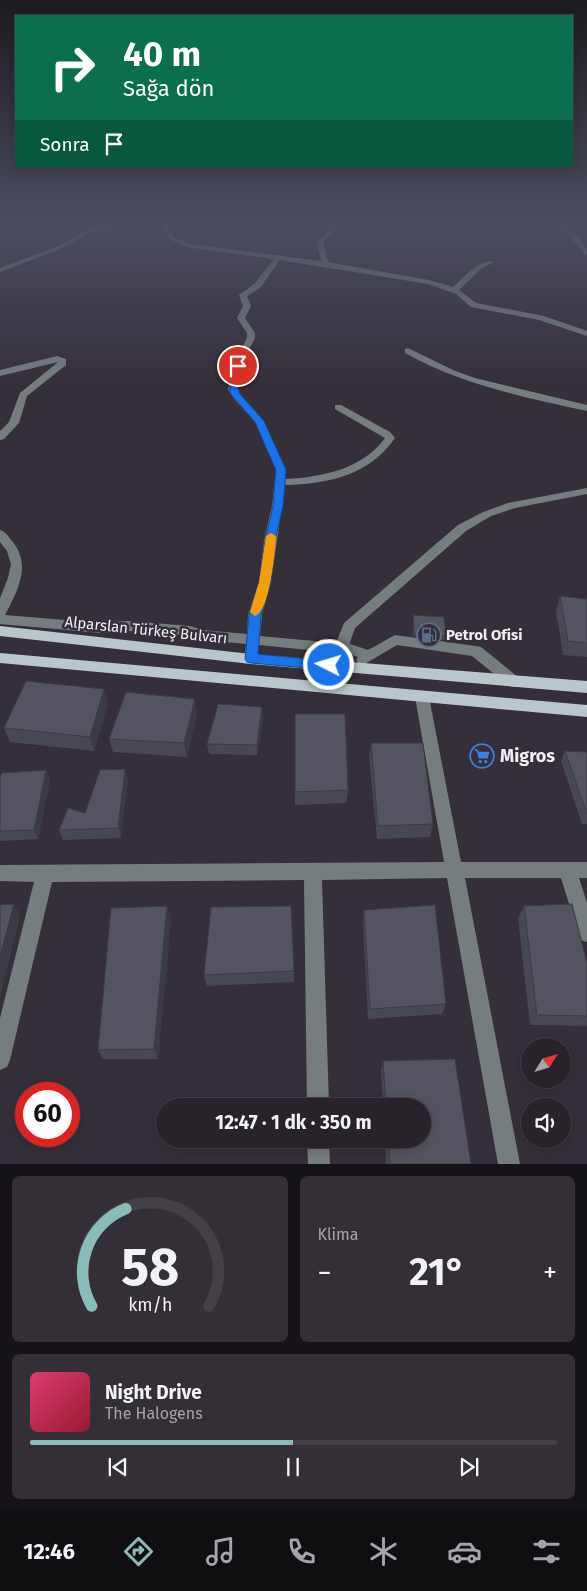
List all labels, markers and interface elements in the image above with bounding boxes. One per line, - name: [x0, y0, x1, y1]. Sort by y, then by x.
- text: 40 m: [123, 33, 201, 75]
- icon: right: [40, 35, 105, 100]
- text: Sağa dön: [123, 75, 214, 102]
- icon: arrive: [100, 130, 128, 158]
- text: Sonra: [40, 133, 90, 156]
- pin: [217, 345, 259, 387]
- icon: arrive: [224, 352, 252, 380]
- street label: Alparslan Türkeş Bulvarı: [64, 613, 228, 647]
- fuel station icon: Petrol Ofisi: [416, 622, 442, 648]
- place label: Petrol Ofisi: [446, 626, 522, 644]
- position arrow: [302, 638, 354, 690]
- supermarket icon: Migros: [469, 743, 495, 769]
- place label: Migros: [500, 745, 555, 767]
- north arrow: [521, 1038, 571, 1088]
- map controls: [521, 1038, 571, 1148]
- speed limit sign: 60: [15, 1082, 80, 1147]
- button: sound: [521, 1098, 571, 1148]
- text: 12:47 · 1 dk · 350 m: [215, 1111, 372, 1134]
- text: Klima: [318, 1225, 359, 1244]
- text: 58: [121, 1236, 179, 1299]
- text: 21°: [409, 1249, 465, 1295]
- text: −: [318, 1256, 332, 1289]
- text: +: [543, 1256, 557, 1289]
- text: km/h: [128, 1294, 172, 1316]
- text: Night Drive: [105, 1381, 202, 1404]
- text: The Halogens: [105, 1404, 203, 1423]
- icon: previous: [104, 1453, 132, 1481]
- icon: pause: [279, 1453, 307, 1481]
- icon: next: [455, 1453, 483, 1481]
- icon: directions: [121, 1534, 156, 1569]
- icon: music: [203, 1534, 238, 1569]
- icon: phone: [284, 1534, 319, 1569]
- icon: climate: [366, 1534, 401, 1569]
- icon: car: [447, 1534, 482, 1569]
- icon: filters: [529, 1534, 564, 1569]
- text: 12:46: [23, 1538, 75, 1565]

